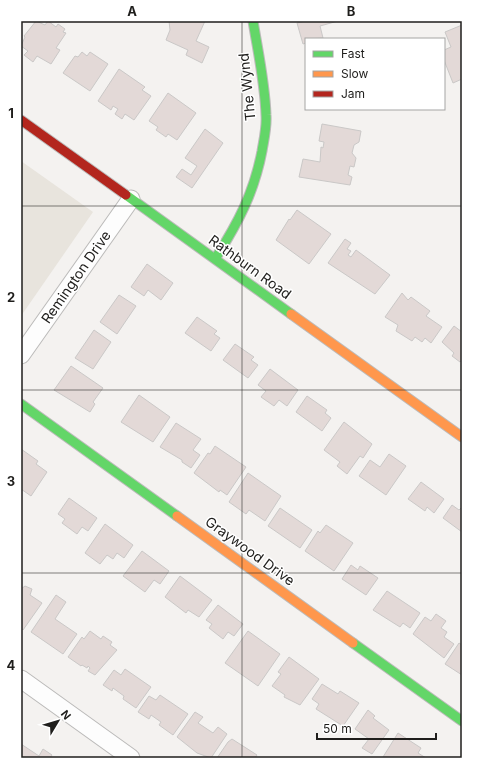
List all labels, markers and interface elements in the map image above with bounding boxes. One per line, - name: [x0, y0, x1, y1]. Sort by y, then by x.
- text: A: [127, 3, 137, 19]
- text: B: [347, 3, 356, 19]
- legend: [305, 38, 445, 110]
- text: Fast: [341, 46, 365, 61]
- street label: The Wynd: [234, 52, 259, 122]
- text: Slow: [341, 66, 369, 81]
- text: Jam: [341, 86, 365, 101]
- text: 1: [8, 105, 14, 121]
- street label: Remington Drive: [37, 227, 114, 326]
- street label: Rathburn Road: [206, 231, 295, 302]
- text: 2: [7, 289, 15, 305]
- text: 3: [7, 473, 15, 489]
- street label: Graywood Drive: [202, 512, 298, 589]
- text: 4: [7, 657, 16, 673]
- north arrow: [38, 701, 78, 741]
- text: N: [58, 707, 74, 722]
- scale bar: [317, 715, 436, 741]
- text: 50 m: [323, 721, 352, 736]

